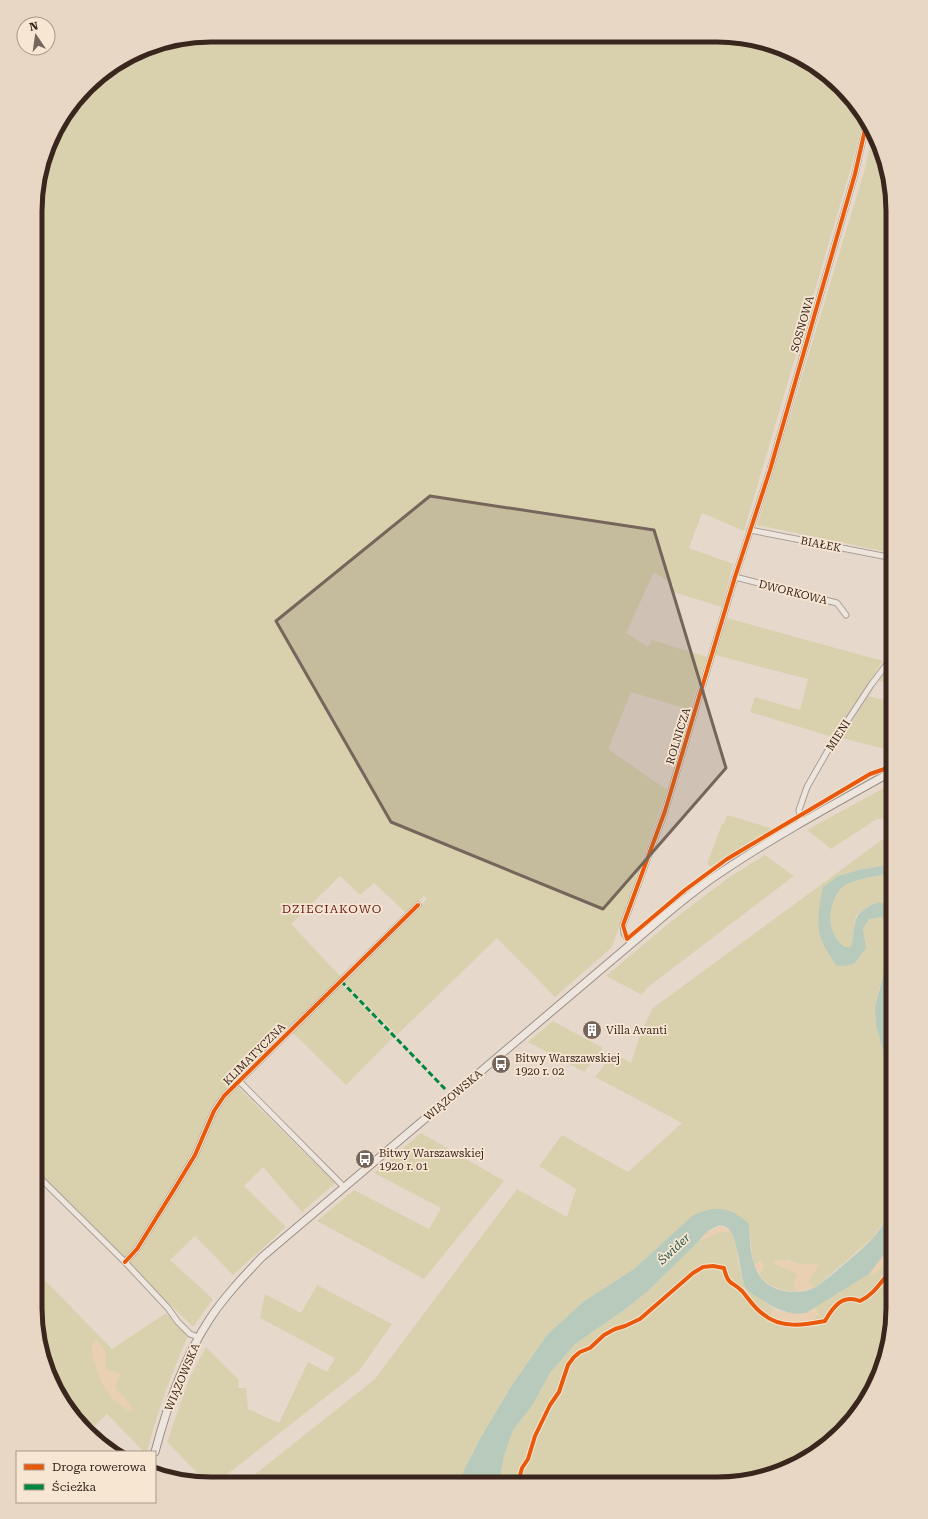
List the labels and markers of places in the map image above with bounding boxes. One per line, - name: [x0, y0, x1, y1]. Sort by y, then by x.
- building icon: Villa Avanti: [581, 1019, 603, 1041]
- place label: Villa Avanti: [606, 1024, 667, 1037]
- place label: Bitwy Warszawskiej 1920 r. 02: [515, 1052, 620, 1078]
- bus stop icon: Bitwy Warszawskiej 1920 r. 02: [490, 1053, 512, 1075]
- place label: Bitwy Warszawskiej 1920 r. 01: [379, 1147, 484, 1173]
- bus stop icon: Bitwy Warszawskiej 1920 r. 01: [354, 1148, 376, 1170]

